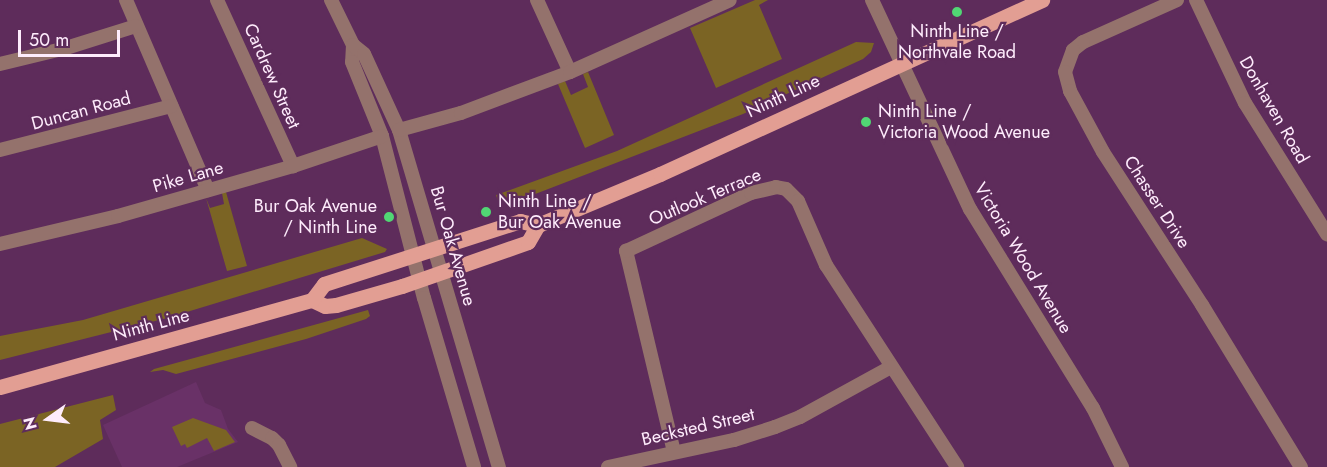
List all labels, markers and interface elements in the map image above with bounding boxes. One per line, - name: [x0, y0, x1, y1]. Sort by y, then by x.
- marker: Ninth Line / Northvale Road: [950, 5, 964, 19]
- scale bar: [21, 18, 123, 56]
- street label: Cardrew Street: [239, 20, 305, 132]
- place label: Ninth Line / Northvale Road: [898, 21, 1016, 63]
- text: 50 m: [29, 27, 69, 53]
- street label: Donhaven Road: [1235, 53, 1313, 167]
- street label: Ninth Line: [743, 70, 823, 122]
- street label: Duncan Road: [29, 87, 133, 135]
- place label: Ninth Line / Victoria Wood Avenue: [878, 101, 1050, 144]
- marker: Ninth Line / Victoria Wood Avenue: [859, 115, 873, 129]
- street label: Chasser Drive: [1119, 152, 1195, 252]
- street label: Pike Lane: [150, 157, 226, 197]
- street label: Outlook Terrace: [646, 164, 764, 230]
- street label: Victoria Wood Avenue: [969, 179, 1077, 337]
- street label: Bur Oak Avenue: [426, 184, 480, 308]
- place label: Ninth Line / Bur Oak Avenue: [498, 191, 621, 234]
- place label: Bur Oak Avenue / Ninth Line: [254, 196, 377, 238]
- marker: Ninth Line / Bur Oak Avenue: [479, 205, 493, 219]
- marker: Bur Oak Avenue / Ninth Line: [382, 210, 396, 224]
- street label: Ninth Line: [110, 304, 192, 346]
- north arrow: [18, 389, 78, 449]
- street label: Becksted Street: [639, 404, 757, 450]
- text: N: [17, 415, 43, 432]

